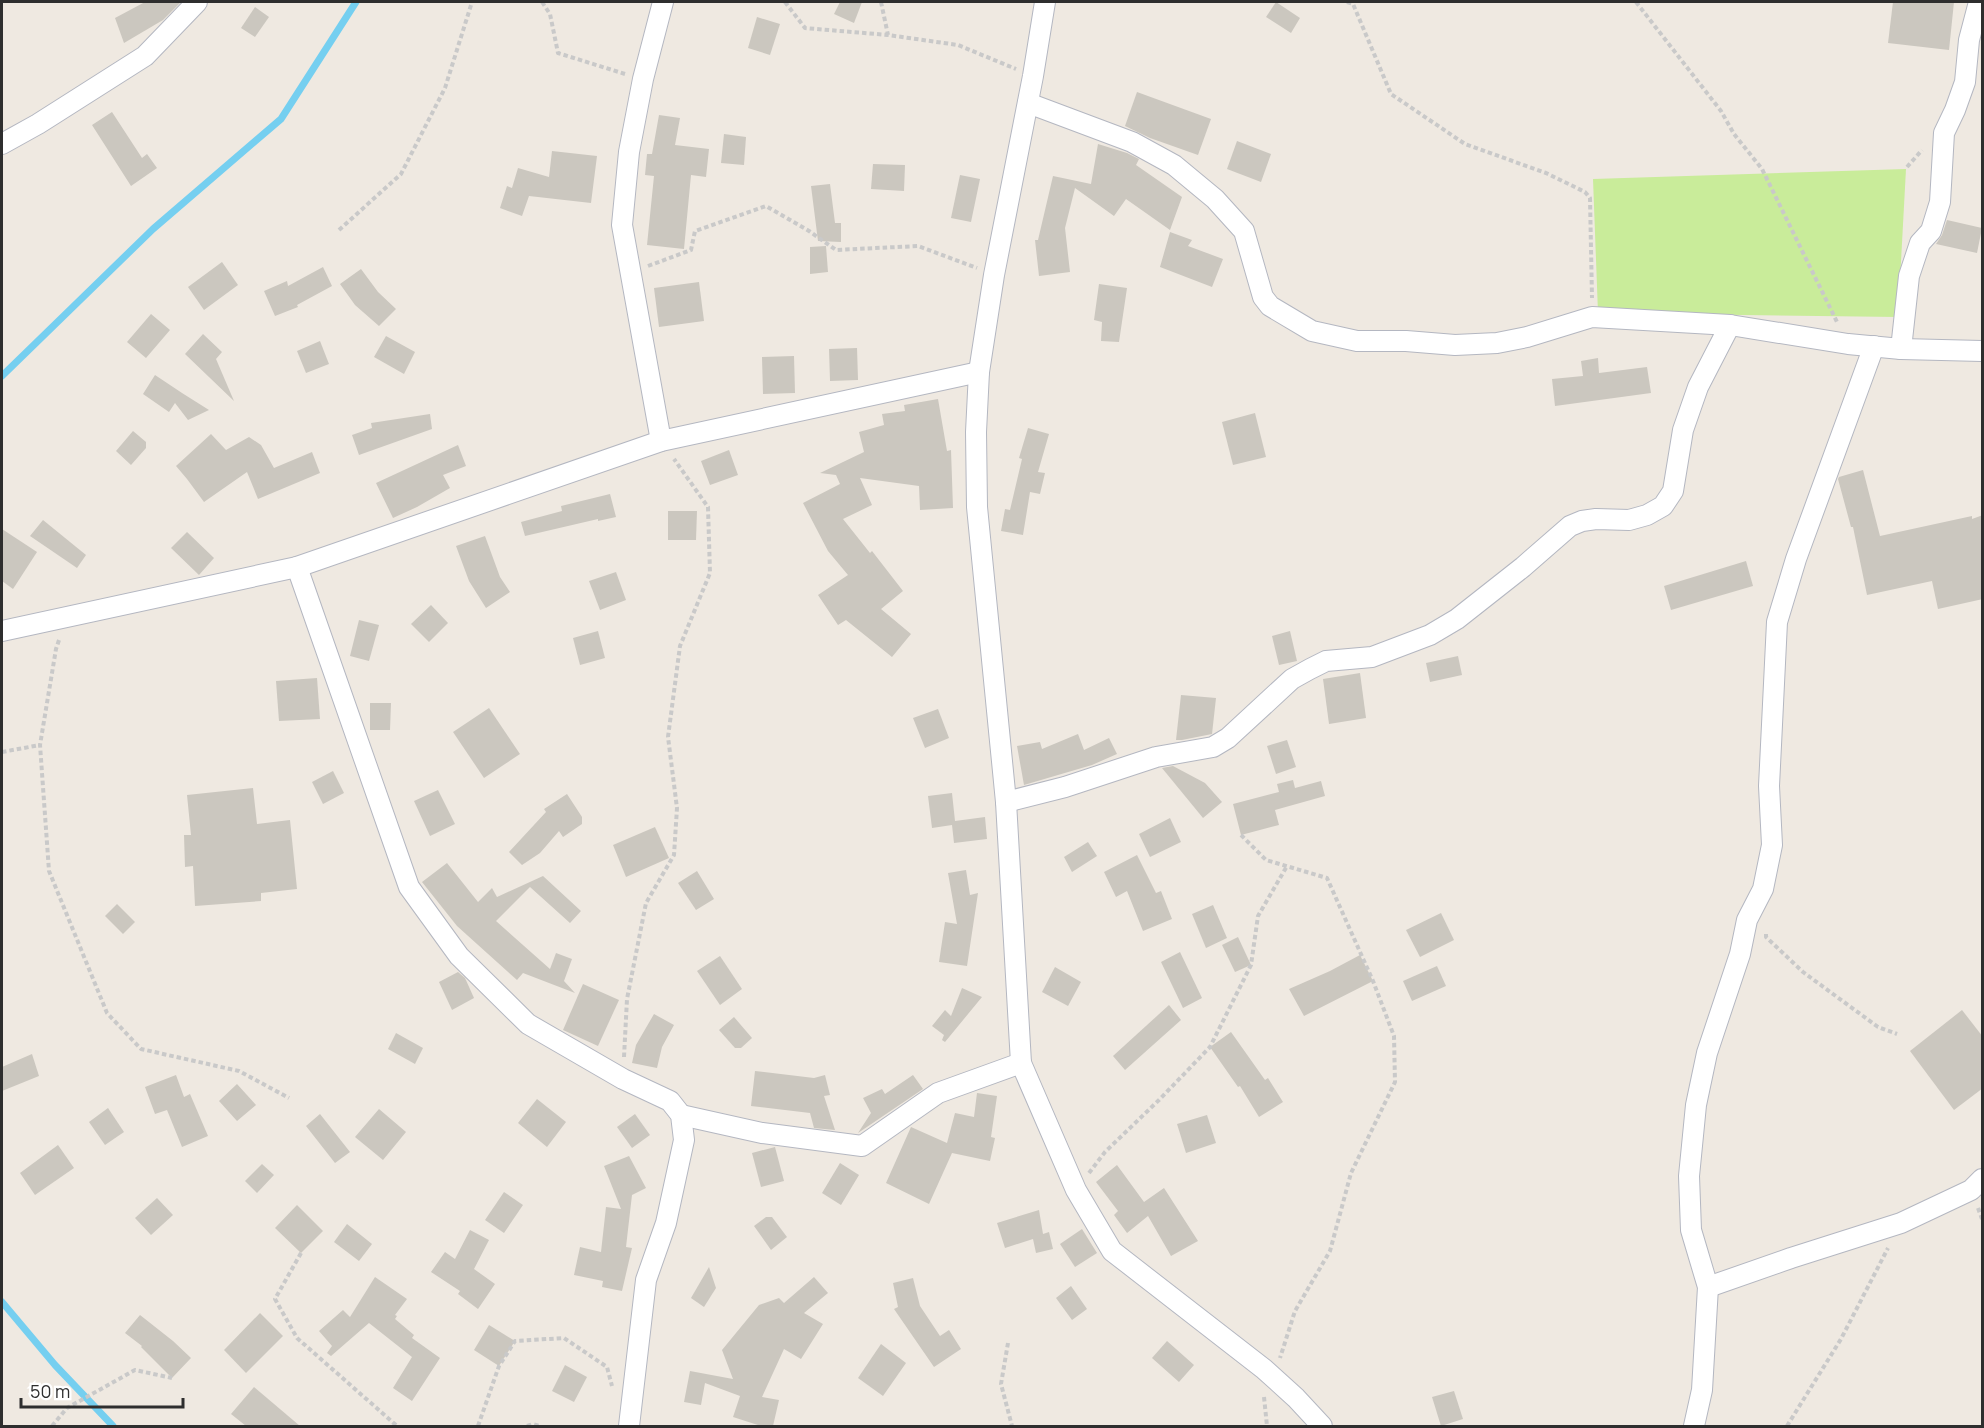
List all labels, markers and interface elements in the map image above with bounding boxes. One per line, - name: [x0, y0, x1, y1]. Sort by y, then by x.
- scale bar: [21, 1371, 183, 1409]
- text: 50 m: [30, 1379, 70, 1403]

